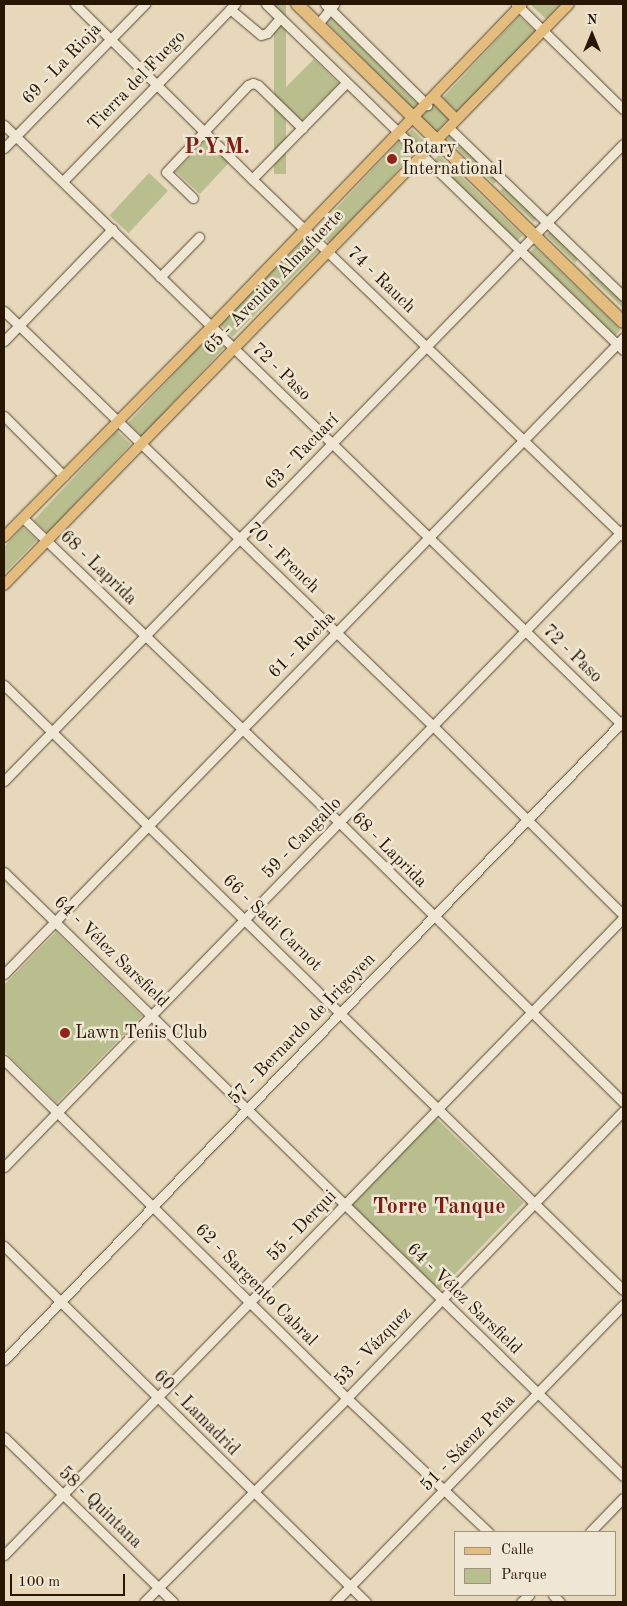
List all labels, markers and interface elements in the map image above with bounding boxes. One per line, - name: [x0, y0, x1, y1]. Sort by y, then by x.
- north arrow: [567, 10, 617, 60]
- text: N: [587, 13, 597, 27]
- street label: 69 - La Rioja: [18, 19, 106, 109]
- street label: Tierra del Fuego: [84, 26, 190, 136]
- district label: P.Y.M.: [184, 135, 250, 161]
- place label: Rotary International: [402, 138, 503, 180]
- marker: Rotary International: [386, 153, 398, 165]
- street label: 65 - Avenida Almafuerte: [199, 205, 349, 359]
- street label: 74 - Rauch: [342, 242, 420, 318]
- street label: 72 - Paso: [247, 338, 315, 406]
- street label: 63 - Tacuarí: [261, 410, 343, 494]
- street label: 70 - French: [242, 518, 324, 598]
- street label: 68 - Laprida: [55, 526, 141, 610]
- street label: 61 - Rocha: [264, 607, 340, 683]
- street label: 72 - Paso: [538, 620, 606, 688]
- street label: 59 - Cangallo: [258, 793, 346, 883]
- street label: 68 - Laprida: [347, 808, 431, 892]
- street label: 66 - Sadi Carnot: [218, 870, 326, 976]
- street label: 64 - Vélez Sarsfield: [49, 892, 173, 1012]
- street label: 57 - Bernardo de Irigoyen: [224, 949, 380, 1109]
- place label: Lawn Tenis Club: [75, 1022, 207, 1044]
- marker: Lawn Tenis Club: [59, 1027, 71, 1039]
- street label: 55 - Derqui: [263, 1186, 341, 1266]
- district label: Torre Tanque: [372, 1195, 506, 1221]
- street label: 62 - Sargento Cabral: [190, 1219, 322, 1351]
- street label: 64 - Vélez Sarsfield: [402, 1239, 526, 1359]
- street label: 53 - Vázquez: [330, 1303, 416, 1391]
- street label: 60 - Lamadrid: [148, 1365, 244, 1461]
- street label: 51 - Sáenz Peña: [416, 1390, 520, 1496]
- street label: 58 - Quintana: [54, 1463, 146, 1553]
- legend: [454, 1531, 617, 1596]
- text: Calle: [501, 1543, 533, 1558]
- scale bar: [12, 1564, 128, 1596]
- text: Parque: [501, 1568, 547, 1583]
- text: 100 m: [18, 1575, 60, 1590]

